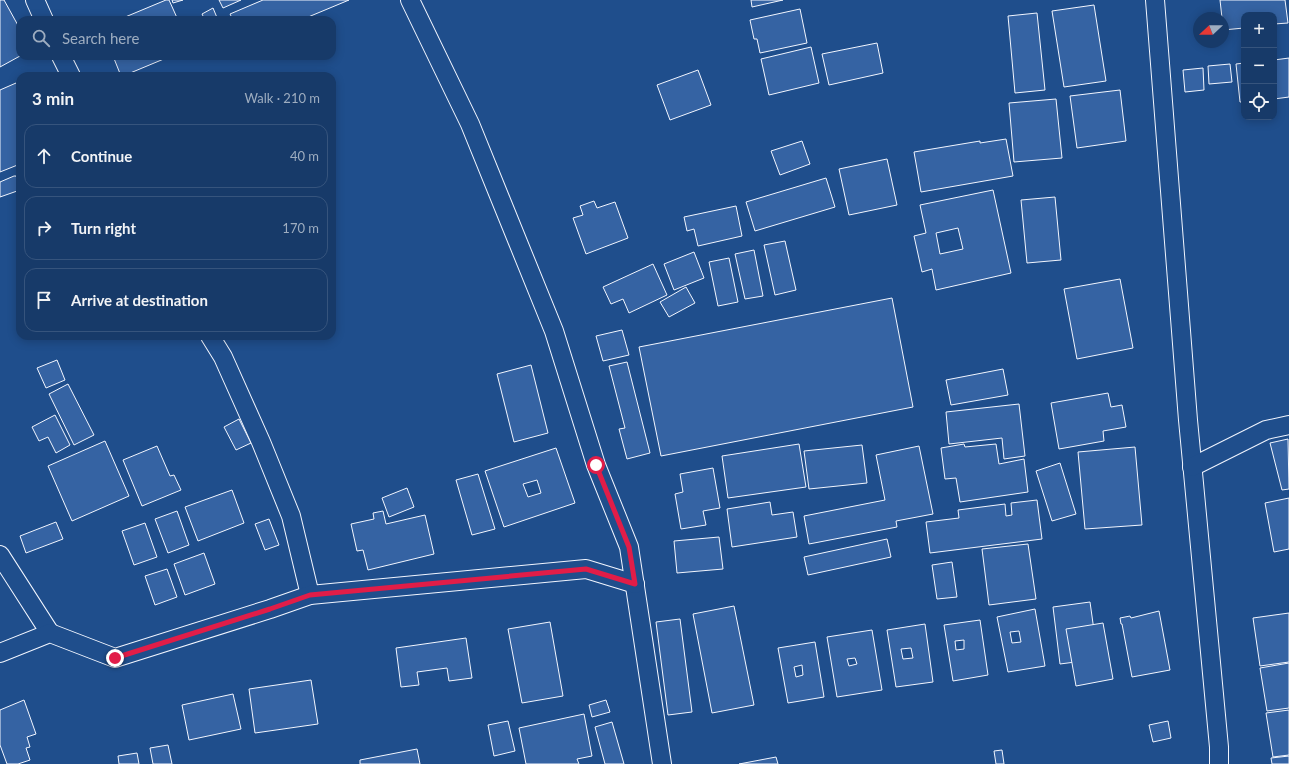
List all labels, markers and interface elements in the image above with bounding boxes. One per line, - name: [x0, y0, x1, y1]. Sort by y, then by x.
- north arrow: [1193, 12, 1229, 48]
- map controls: [1241, 12, 1277, 120]
- button: +: [1241, 12, 1277, 48]
- search box: [16, 16, 336, 60]
- icon: search: [30, 27, 52, 49]
- text: Search here: [62, 29, 139, 47]
- button: −: [1241, 48, 1277, 84]
- button: locate: [1241, 84, 1277, 120]
- text: 3 min: [32, 88, 74, 109]
- text: Walk · 210 m: [244, 90, 320, 106]
- icon: ahead: [33, 145, 55, 167]
- text: Continue: [71, 147, 132, 165]
- text: 40 m: [290, 148, 319, 164]
- icon: right: [33, 217, 55, 239]
- text: Turn right: [71, 219, 136, 237]
- text: 170 m: [282, 220, 319, 236]
- icon: arrive: [33, 289, 55, 311]
- text: Arrive at destination: [71, 291, 208, 309]
- route start: [587, 456, 605, 474]
- route end: [106, 649, 124, 667]

